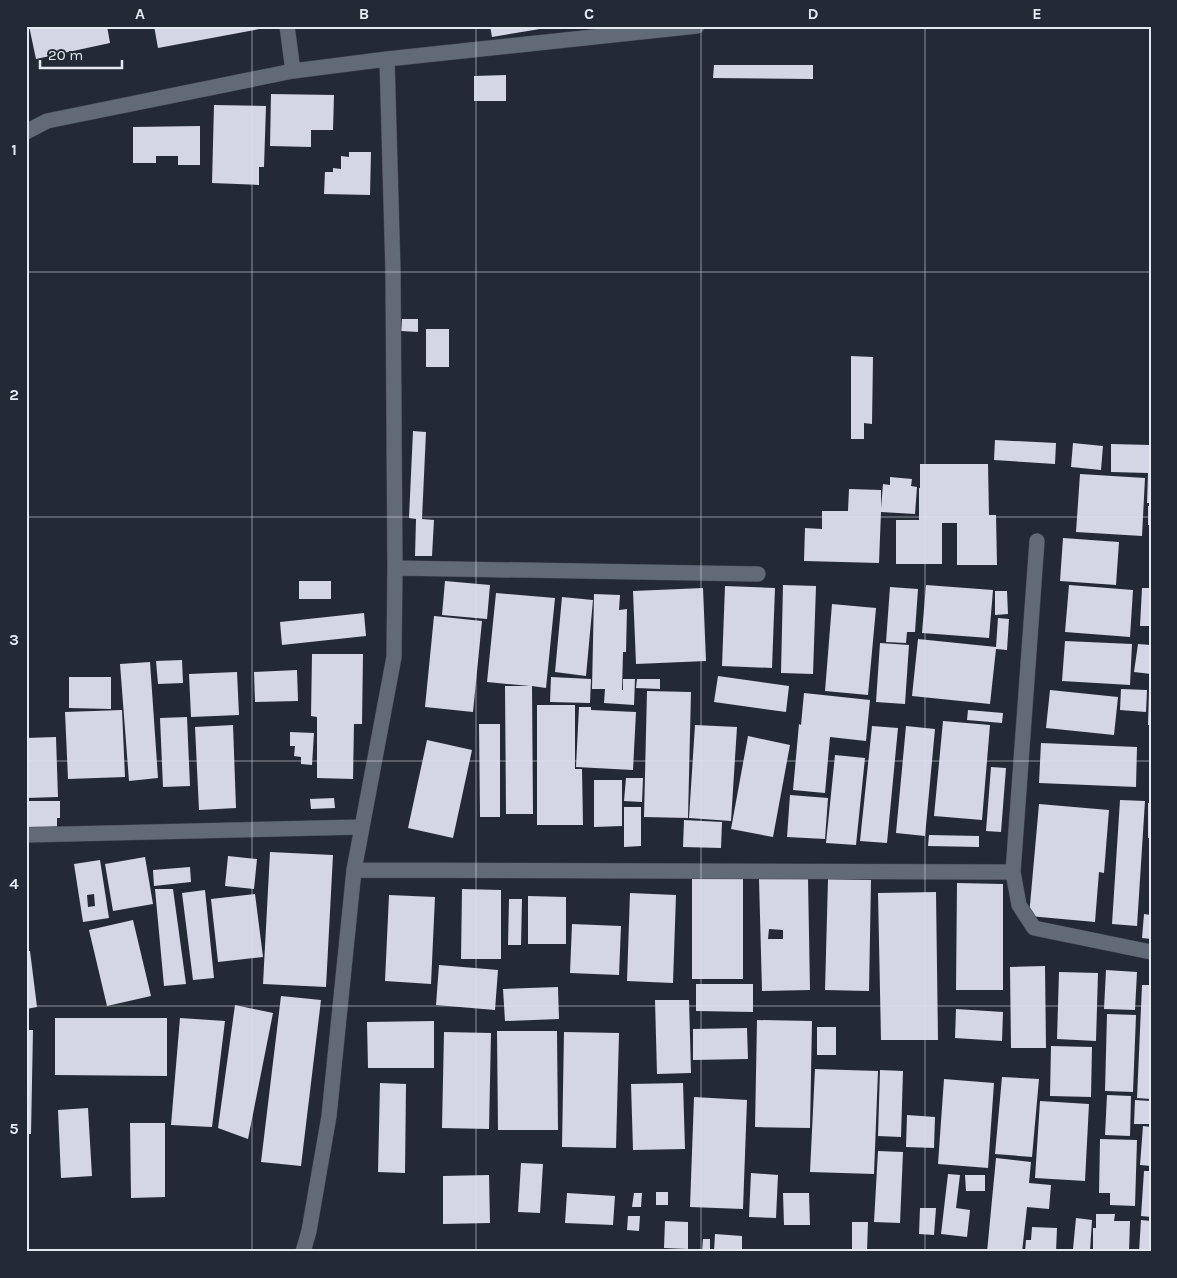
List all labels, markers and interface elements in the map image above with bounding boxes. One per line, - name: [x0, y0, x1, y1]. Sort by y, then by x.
- text: A: [135, 4, 145, 23]
- text: B: [359, 4, 369, 23]
- text: C: [584, 4, 594, 23]
- text: D: [808, 4, 819, 23]
- text: E: [1032, 4, 1042, 23]
- scale bar: [40, 38, 122, 70]
- text: 20 m: [48, 46, 83, 64]
- text: 1: [11, 140, 17, 159]
- text: 2: [9, 385, 19, 404]
- text: 3: [9, 630, 19, 649]
- text: 4: [9, 874, 19, 893]
- text: 5: [9, 1119, 19, 1138]

